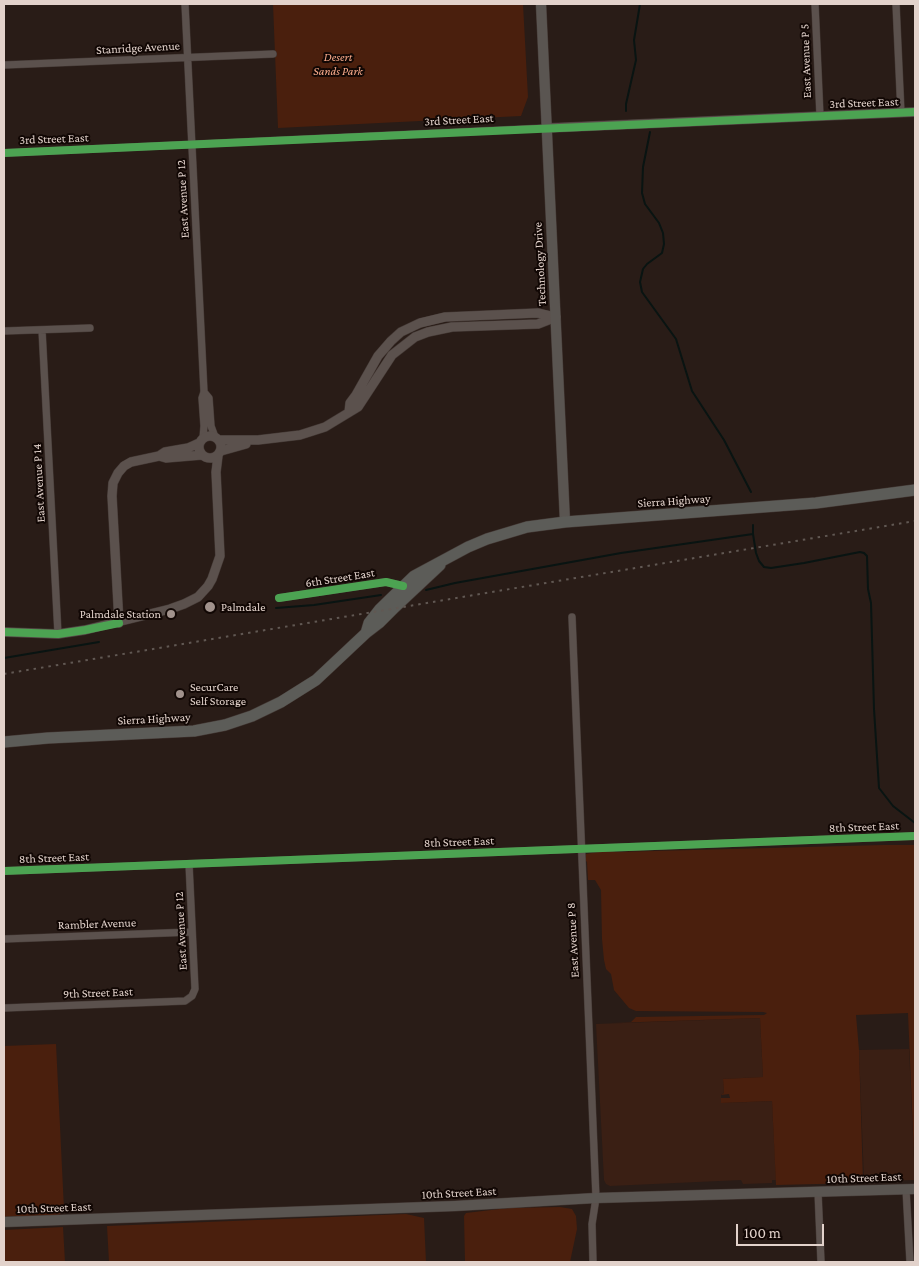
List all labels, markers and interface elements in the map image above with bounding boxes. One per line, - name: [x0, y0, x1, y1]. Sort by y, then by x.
- street label: East Avenue P 5: [798, 24, 814, 98]
- street label: Stanridge Avenue: [96, 39, 180, 57]
- park label: Desert Sands Park: [313, 50, 363, 78]
- street label: 3rd Street East: [829, 95, 899, 111]
- street label: 3rd Street East: [424, 111, 494, 129]
- street label: 3rd Street East: [19, 131, 89, 147]
- street label: East Avenue P 12: [174, 159, 192, 239]
- street label: Technology Drive: [531, 222, 549, 306]
- street label: East Avenue P 14: [30, 443, 48, 523]
- street label: Sierra Highway: [637, 491, 711, 511]
- street label: 6th Street East: [304, 565, 376, 591]
- marker: Palmdale: [203, 600, 217, 614]
- place label: Palmdale: [221, 600, 265, 614]
- place label: Palmdale Station: [80, 607, 161, 621]
- marker: Palmdale Station: [165, 608, 177, 620]
- place label: SecurCare Self Storage: [190, 680, 246, 708]
- marker: SecurCare Self Storage: [174, 688, 186, 700]
- street label: Sierra Highway: [117, 710, 191, 728]
- street label: 8th Street East: [829, 819, 899, 835]
- street label: 8th Street East: [424, 834, 494, 850]
- street label: 8th Street East: [19, 850, 89, 866]
- street label: East Avenue P 12: [172, 891, 190, 971]
- street label: East Avenue P 8: [564, 902, 582, 978]
- street label: Rambler Avenue: [58, 915, 136, 933]
- street label: 9th Street East: [63, 985, 133, 1001]
- street label: 10th Street East: [826, 1170, 902, 1186]
- street label: 10th Street East: [421, 1184, 497, 1202]
- street label: 10th Street East: [16, 1200, 92, 1216]
- scale bar: [739, 1214, 826, 1246]
- text: 100 m: [744, 1225, 781, 1241]

